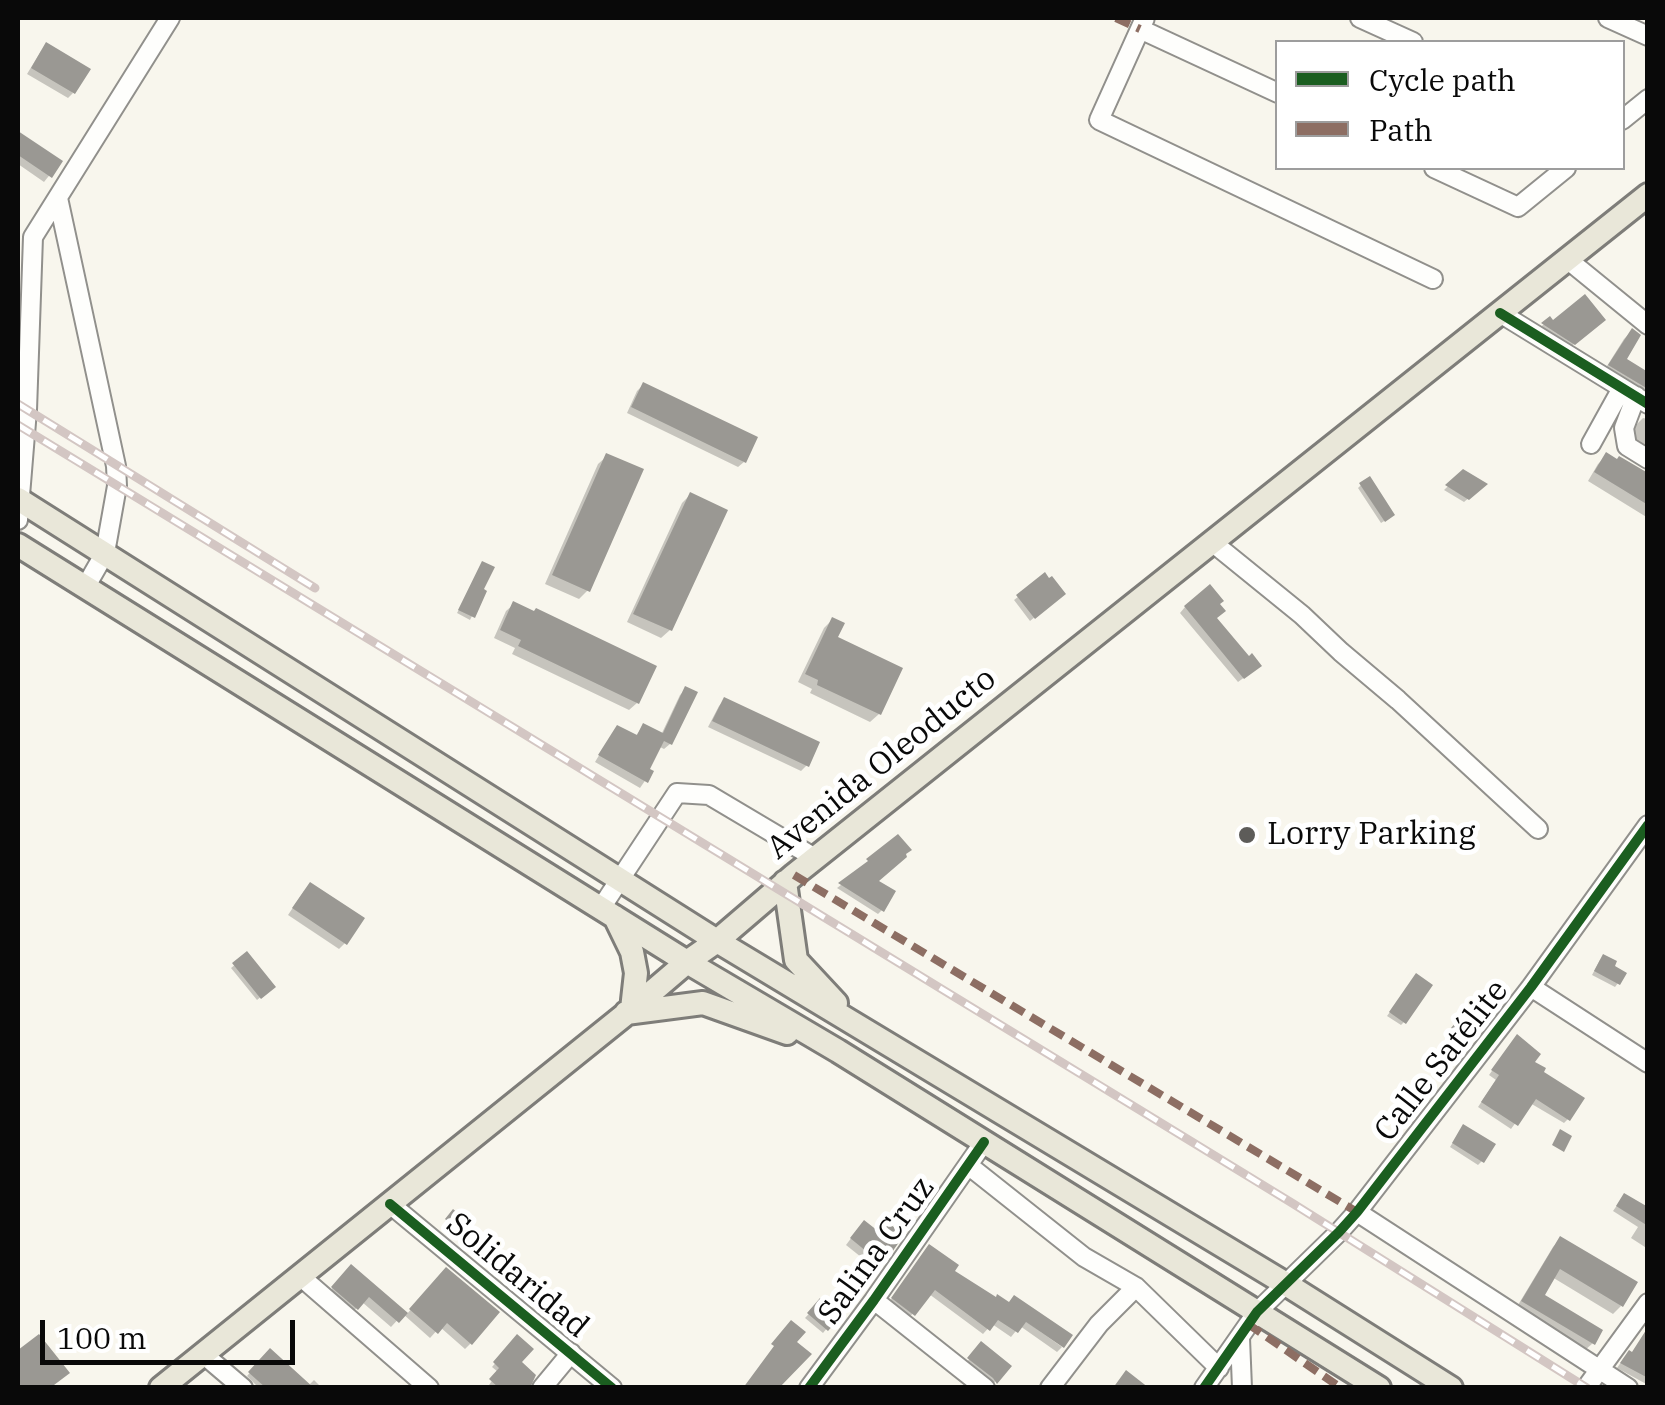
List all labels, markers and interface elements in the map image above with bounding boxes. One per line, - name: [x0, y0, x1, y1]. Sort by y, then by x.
- legend: [1275, 40, 1625, 170]
- text: Cycle path: [1369, 60, 1516, 99]
- text: Path: [1369, 110, 1433, 149]
- street label: Avenida Oleoducto: [760, 660, 1004, 868]
- place label: Lorry Parking: [1267, 816, 1476, 854]
- marker: Lorry Parking: [1236, 824, 1258, 846]
- street label: Calle Satélite: [1367, 973, 1517, 1149]
- street label: Salina Cruz: [811, 1170, 943, 1332]
- street label: Solidaridad: [438, 1205, 596, 1347]
- scale bar: [45, 1300, 300, 1362]
- text: 100 m: [57, 1318, 147, 1357]

